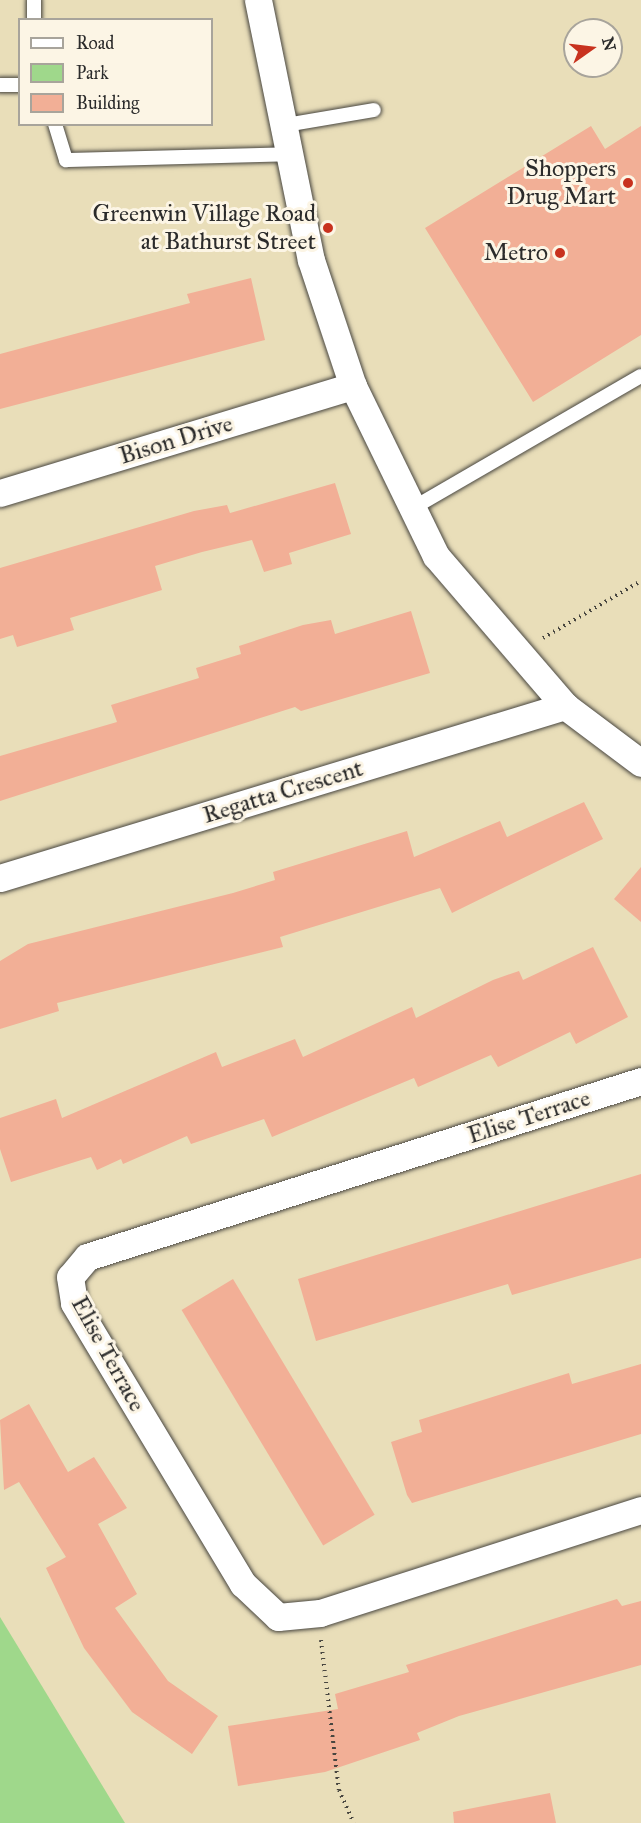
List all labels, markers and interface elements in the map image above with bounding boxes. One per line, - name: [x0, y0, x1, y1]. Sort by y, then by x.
- legend: [18, 18, 213, 126]
- north arrow: [563, 18, 623, 78]
- text: Road: [76, 32, 114, 54]
- text: N: [598, 35, 620, 53]
- text: Park: [76, 62, 109, 84]
- text: Building: [76, 92, 139, 114]
- place label: Shoppers Drug Mart: [506, 155, 616, 211]
- marker: Shoppers Drug Mart: [621, 176, 635, 190]
- place label: Greenwin Village Road at Bathurst Street: [93, 200, 316, 256]
- marker: Greenwin Village Road at Bathurst Street: [321, 221, 335, 235]
- place label: Metro: [484, 239, 548, 267]
- marker: Metro: [553, 246, 567, 260]
- street label: Bison Drive: [116, 409, 236, 471]
- street label: Regatta Crescent: [200, 754, 366, 830]
- street label: Elise Terrace: [464, 1084, 594, 1150]
- street label: Elise Terrace: [65, 1292, 151, 1416]

